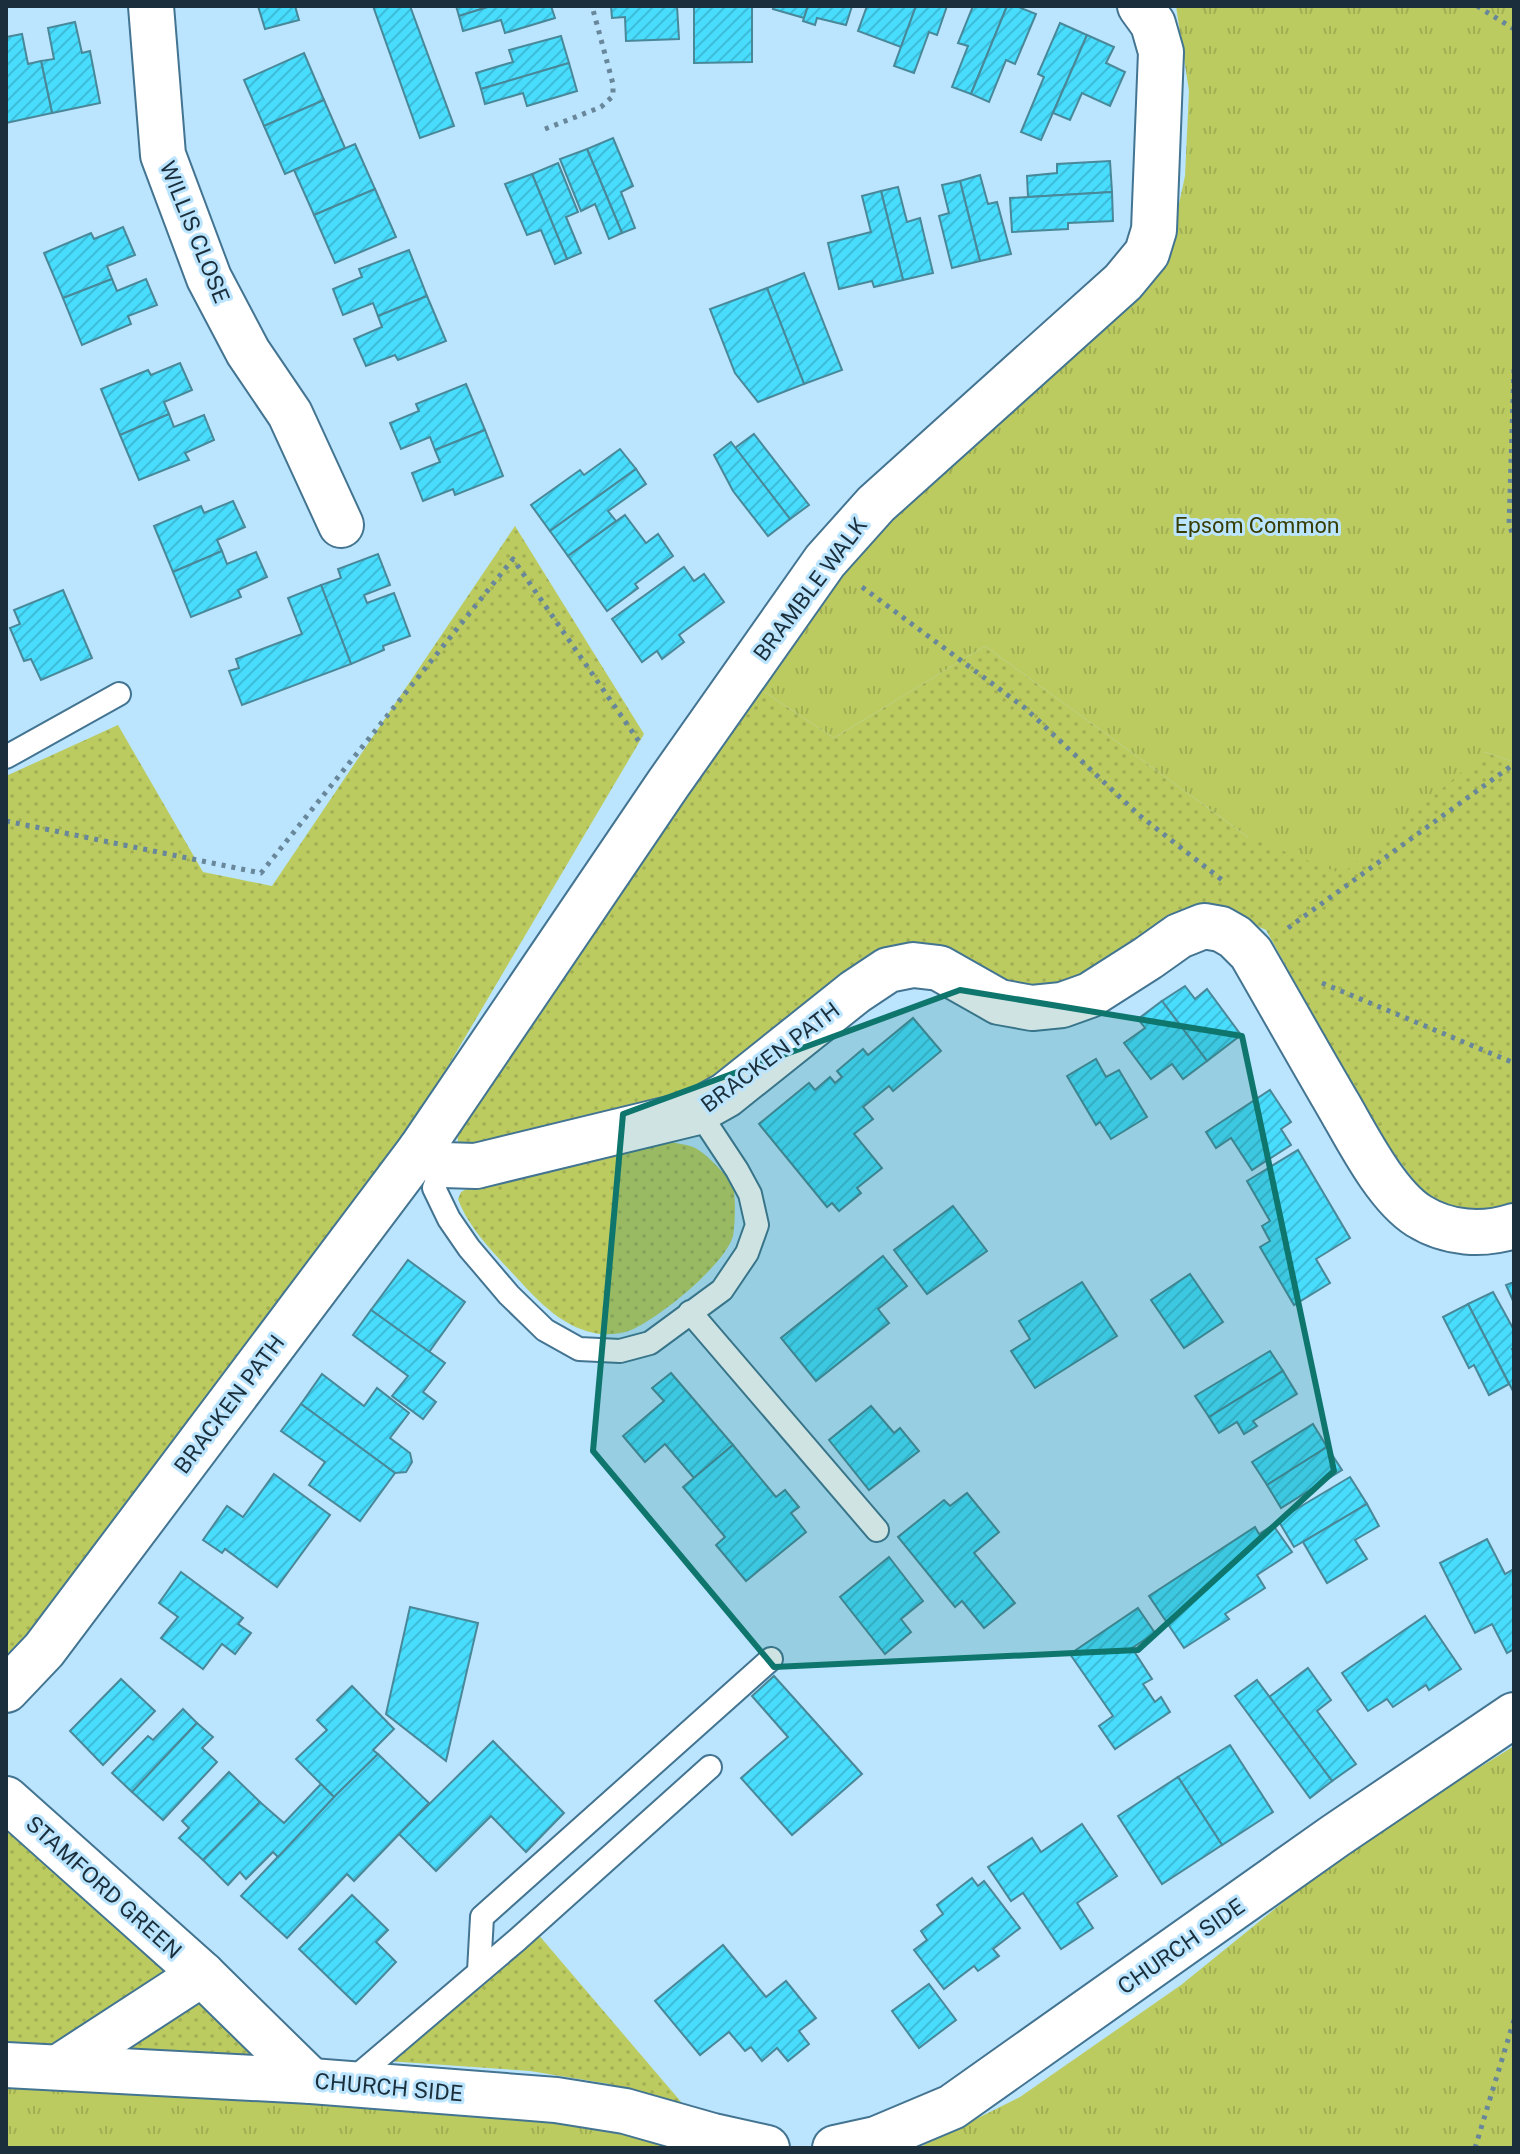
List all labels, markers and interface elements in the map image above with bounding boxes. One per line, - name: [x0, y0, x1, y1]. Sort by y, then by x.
- street label: WILLIS CLOSE: [155, 157, 235, 307]
- street label: BRAMBLE WALK: [748, 512, 872, 666]
- park label: Epsom Common: [1174, 512, 1340, 538]
- street label: BRACKEN PATH: [696, 996, 844, 1118]
- street label: BRACKEN PATH: [168, 1330, 290, 1478]
- street label: STAMFORD GREEN: [21, 1810, 187, 1964]
- street label: CHURCH SIDE: [1112, 1893, 1250, 1999]
- street label: CHURCH SIDE: [314, 2068, 464, 2106]

